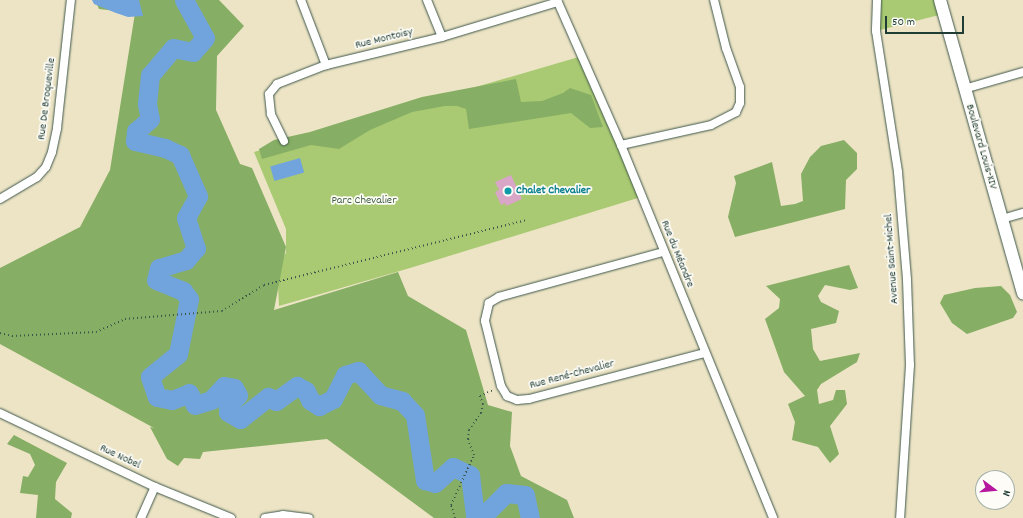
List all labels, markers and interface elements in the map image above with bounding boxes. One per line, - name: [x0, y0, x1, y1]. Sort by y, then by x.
- scale bar: [887, 8, 966, 34]
- text: 50 m: [892, 14, 915, 31]
- street label: Rue Montoisy: [354, 25, 414, 53]
- street label: Rue De Broqueville: [35, 57, 59, 141]
- street label: Boulevard Louis-XIV: [962, 103, 1000, 191]
- place label: Chalet Chevalier: [516, 184, 590, 198]
- marker: Chalet Chevalier: [503, 186, 513, 196]
- park label: Parc Chevalier: [331, 194, 397, 208]
- street label: Avenue Saint-Michel: [882, 213, 902, 305]
- street label: Rue du Méandre: [657, 218, 697, 290]
- street label: Rue René-Chevalier: [528, 357, 616, 393]
- street label: Rue Nobel: [97, 441, 143, 473]
- north arrow: [975, 470, 1015, 510]
- text: N: [997, 488, 1014, 498]

